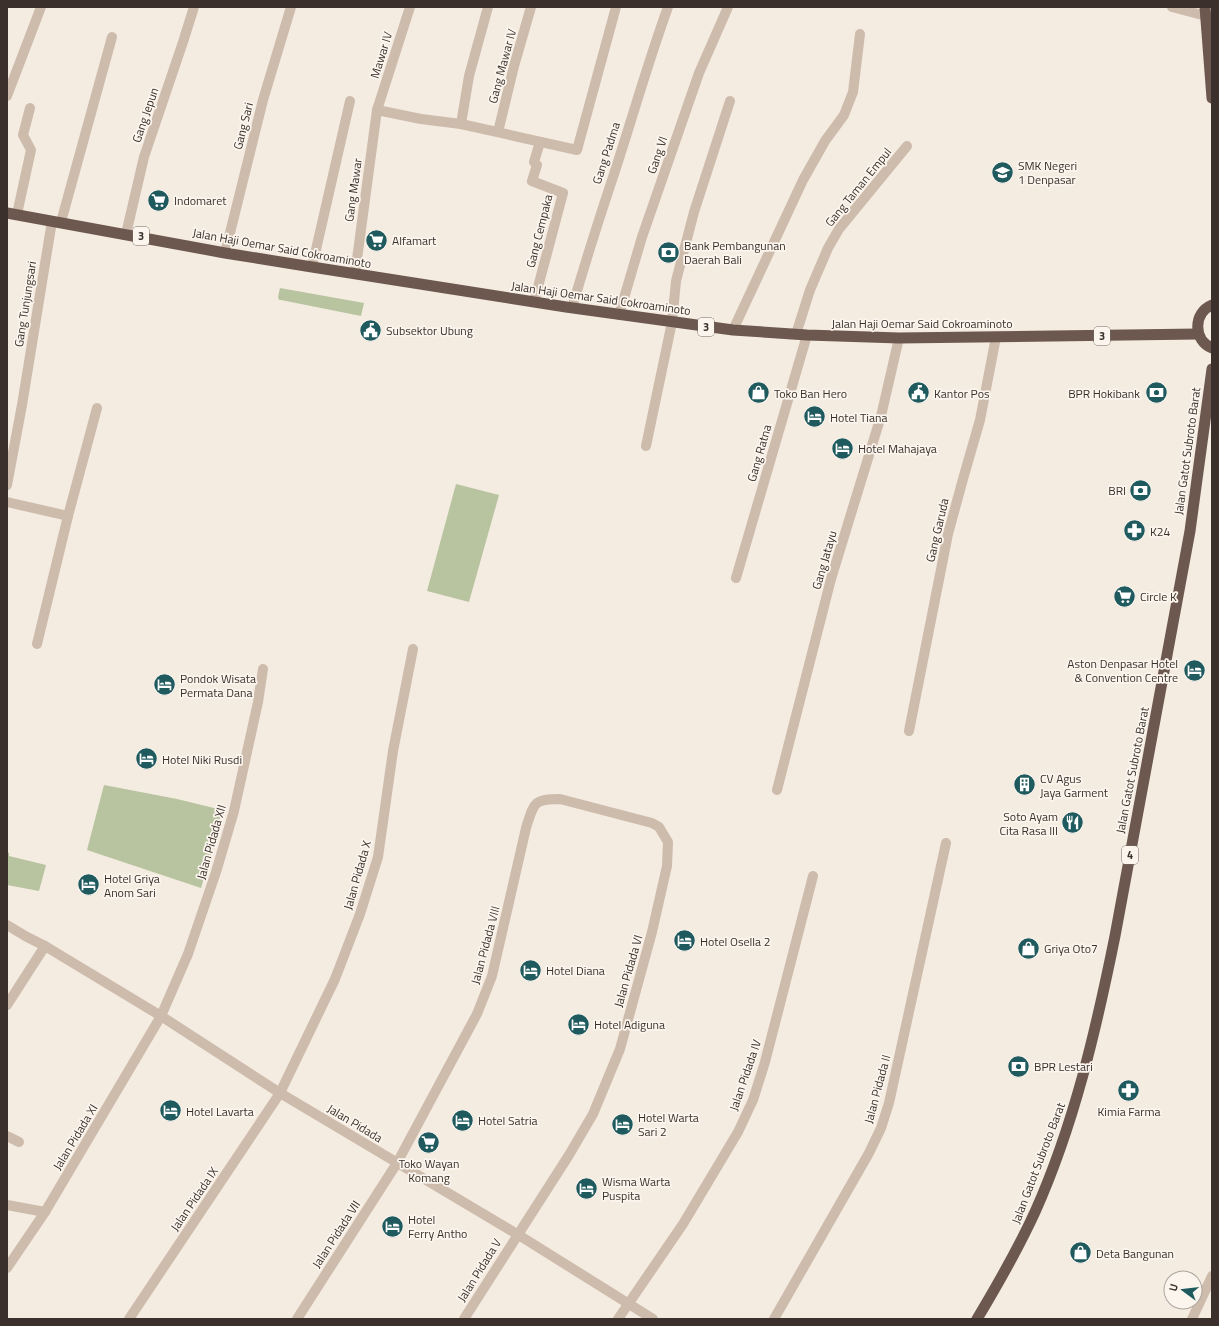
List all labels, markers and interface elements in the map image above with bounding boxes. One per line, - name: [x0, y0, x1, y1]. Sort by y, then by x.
- street label: Gang Mawar IV: [483, 27, 521, 105]
- street label: Mawar IV: [365, 29, 397, 81]
- street label: Gang Jepun: [127, 85, 163, 145]
- street label: Gang Sari: [228, 100, 258, 152]
- street label: Gang Padma: [587, 120, 625, 186]
- street label: Gang VI: [642, 134, 672, 176]
- street label: Gang Taman Empul: [820, 143, 896, 231]
- place label: SMK Negeri 1 Denpasar: [1018, 156, 1077, 189]
- street label: Gang Mawar: [339, 157, 367, 223]
- school or university icon: SMK Negeri 1 Denpasar: [989, 159, 1015, 185]
- supermarket icon: Indomaret: [145, 187, 171, 213]
- place label: Indomaret: [174, 191, 227, 210]
- street label: Gang Cempaka: [521, 192, 557, 270]
- street label: Jalan Haji Oemar Said Cokroaminoto: [191, 223, 373, 273]
- road number: 3: [133, 227, 149, 245]
- supermarket icon: Alfamart: [364, 227, 390, 253]
- place label: Alfamart: [392, 231, 437, 250]
- place label: Bank Pembangunan Daerah Bali: [684, 236, 786, 269]
- bank icon: Bank Pembangunan Daerah Bali: [656, 239, 682, 265]
- street label: Gang Tunjungsari: [9, 260, 41, 348]
- street label: Jalan Haji Oemar Said Cokroaminoto: [510, 276, 692, 320]
- street label: Jalan Haji Oemar Said Cokroaminoto: [831, 314, 1013, 333]
- public building icon: Subsektor Ubung: [358, 317, 384, 343]
- road number: 3: [698, 318, 714, 336]
- place label: Subsektor Ubung: [386, 321, 473, 340]
- road number: 3: [1094, 327, 1110, 345]
- shop icon: Toko Ban Hero: [745, 380, 771, 406]
- public building icon: Kantor Pos: [905, 380, 931, 406]
- bank icon: BPR Hokibank: [1143, 380, 1169, 406]
- place label: Toko Ban Hero: [774, 384, 847, 403]
- place label: Kantor Pos: [934, 384, 990, 403]
- place label: BPR Hokibank: [1068, 384, 1140, 403]
- street label: Jalan Gatot Subroto Barat: [1169, 385, 1205, 516]
- hotel icon: Hotel Tiana: [801, 404, 827, 430]
- place label: Hotel Tiana: [830, 408, 887, 427]
- street label: Gang Ratna: [742, 422, 776, 484]
- hotel icon: Hotel Mahajaya: [829, 435, 855, 461]
- place label: Hotel Mahajaya: [858, 439, 937, 458]
- bank icon: BRI: [1128, 477, 1154, 503]
- place label: BRI: [1108, 481, 1126, 500]
- street label: Gang Garuda: [920, 496, 954, 564]
- pharmacy icon: K24: [1121, 518, 1147, 544]
- place label: K24: [1150, 522, 1171, 541]
- street label: Gang Jatayu: [807, 528, 841, 592]
- supermarket icon: Circle K: [1112, 583, 1138, 609]
- place label: Circle K: [1140, 587, 1177, 606]
- place label: Aston Denpasar Hotel & Convention Centre: [1067, 654, 1178, 687]
- hotel icon: Aston Denpasar Hotel & Convention Centre: [1181, 657, 1207, 683]
- place label: Pondok Wisata Permata Dana: [180, 669, 256, 702]
- hotel icon: Pondok Wisata Permata Dana: [151, 672, 177, 698]
- street label: Jalan Gatot Subroto Barat: [1110, 704, 1154, 835]
- hotel icon: Hotel Niki Rusdi: [134, 746, 160, 772]
- place label: Hotel Niki Rusdi: [162, 750, 242, 769]
- place label: CV Agus Jaya Garment: [1040, 769, 1109, 802]
- building icon: CV Agus Jaya Garment: [1011, 772, 1037, 798]
- street label: Jalan Pidada XII: [191, 802, 231, 882]
- place label: Soto Ayam Cita Rasa III: [999, 807, 1058, 840]
- restaurant icon: Soto Ayam Cita Rasa III: [1060, 810, 1086, 836]
- street label: Jalan Pidada X: [338, 838, 376, 912]
- road number: 4: [1122, 846, 1138, 864]
- place label: Hotel Griya Anom Sari: [104, 869, 160, 902]
- hotel icon: Hotel Griya Anom Sari: [76, 872, 102, 898]
- street label: Jalan Pidada VIII: [465, 904, 505, 986]
- hotel icon: Hotel Osella 2: [672, 928, 698, 954]
- place label: Hotel Osella 2: [700, 932, 771, 951]
- street label: Jalan Pidada VI: [609, 933, 647, 1009]
- shop icon: Griya Oto7: [1015, 935, 1041, 961]
- place label: Griya Oto7: [1044, 939, 1098, 958]
- hotel icon: Hotel Diana: [517, 957, 543, 983]
- place label: Hotel Diana: [546, 961, 605, 980]
- hotel icon: Hotel Adiguna: [566, 1011, 592, 1037]
- place label: Hotel Adiguna: [594, 1015, 665, 1034]
- street label: Jalan Pidada IV: [724, 1037, 766, 1113]
- street label: Jalan Pidada II: [859, 1053, 895, 1125]
- bank icon: BPR Lestari: [1005, 1053, 1031, 1079]
- place label: BPR Lestari: [1034, 1057, 1093, 1076]
- pharmacy icon: Kimia Farma: [1116, 1077, 1142, 1103]
- hotel icon: Hotel Lavarta: [157, 1098, 183, 1124]
- street label: Jalan Pidada: [324, 1099, 386, 1147]
- street label: Jalan Gatot Subroto Barat: [1006, 1099, 1070, 1226]
- street label: Jalan Pidada XI: [48, 1100, 102, 1174]
- place label: Hotel Lavarta: [186, 1102, 254, 1121]
- place label: Kimia Farma: [1098, 1102, 1160, 1121]
- hotel icon: Hotel Satria: [449, 1107, 475, 1133]
- place label: Hotel Warta Sari 2: [638, 1108, 699, 1141]
- place label: Hotel Satria: [478, 1111, 538, 1130]
- hotel icon: Hotel Warta Sari 2: [610, 1111, 636, 1137]
- supermarket icon: Toko Wayan Komang: [416, 1129, 442, 1155]
- place label: Toko Wayan Komang: [399, 1154, 459, 1187]
- street label: Jalan Pidada IX: [165, 1163, 223, 1235]
- place label: Wisma Warta Puspita: [602, 1172, 670, 1205]
- hotel icon: Wisma Warta Puspita: [573, 1175, 599, 1201]
- street label: Jalan Pidada VII: [307, 1196, 365, 1272]
- place label: Hotel Ferry Antho: [408, 1210, 467, 1243]
- hotel icon: Hotel Ferry Antho: [380, 1213, 406, 1239]
- street label: Jalan Pidada V: [452, 1235, 506, 1305]
- shop icon: Deta Bangunan: [1067, 1240, 1093, 1266]
- place label: Deta Bangunan: [1096, 1244, 1174, 1263]
- north arrow: [1163, 1270, 1203, 1310]
- text: U: [1165, 1282, 1182, 1293]

